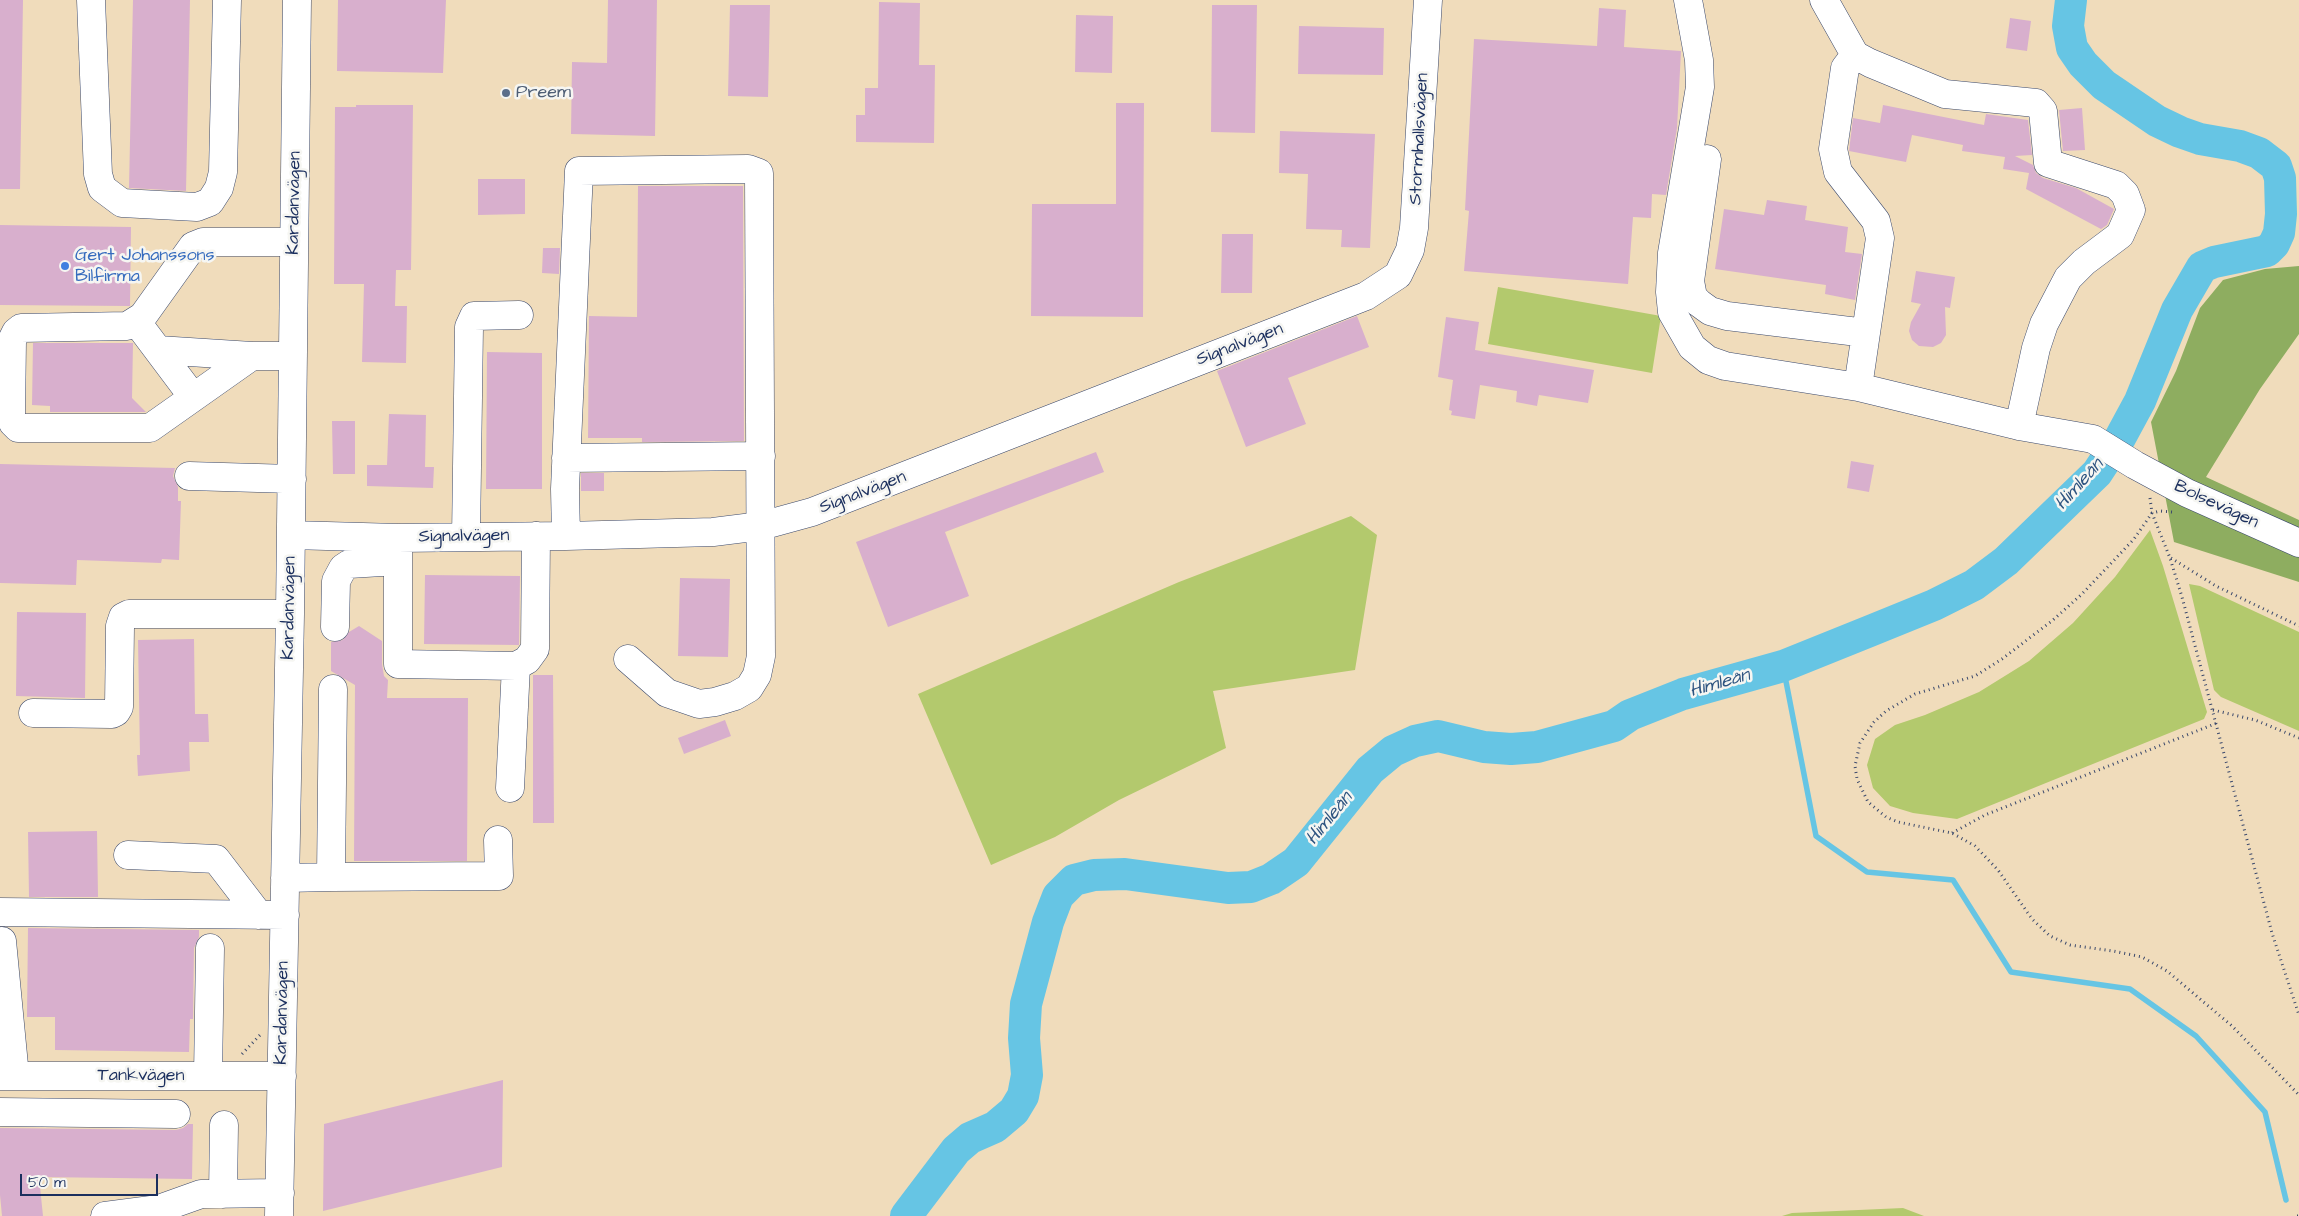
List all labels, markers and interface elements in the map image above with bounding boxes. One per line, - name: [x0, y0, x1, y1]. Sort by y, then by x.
- street label: Stormhallsvägen: [1406, 72, 1434, 206]
- place label: Preem: [516, 82, 571, 104]
- marker: Preem: [500, 87, 512, 99]
- street label: Kardanvägen: [283, 151, 307, 255]
- place label: Gert Johanssons Bilfirma: [75, 245, 215, 288]
- marker: Gert Johanssons Bilfirma: [59, 260, 71, 272]
- street label: Signalvägen: [1194, 319, 1286, 371]
- water label: Himleån: [2051, 454, 2109, 516]
- street label: Signalvägen: [817, 467, 909, 519]
- street label: Bolsevägen: [2170, 476, 2262, 534]
- street label: Signalvägen: [418, 525, 510, 549]
- street label: Kardanvägen: [278, 556, 302, 660]
- water label: Himleån: [1687, 665, 1753, 703]
- water label: Himleån: [1302, 788, 1358, 850]
- street label: Kardanvägen: [271, 961, 295, 1065]
- street label: Tankvägen: [98, 1065, 184, 1087]
- scale bar: [22, 1164, 160, 1196]
- text: 50 m: [28, 1172, 66, 1193]

